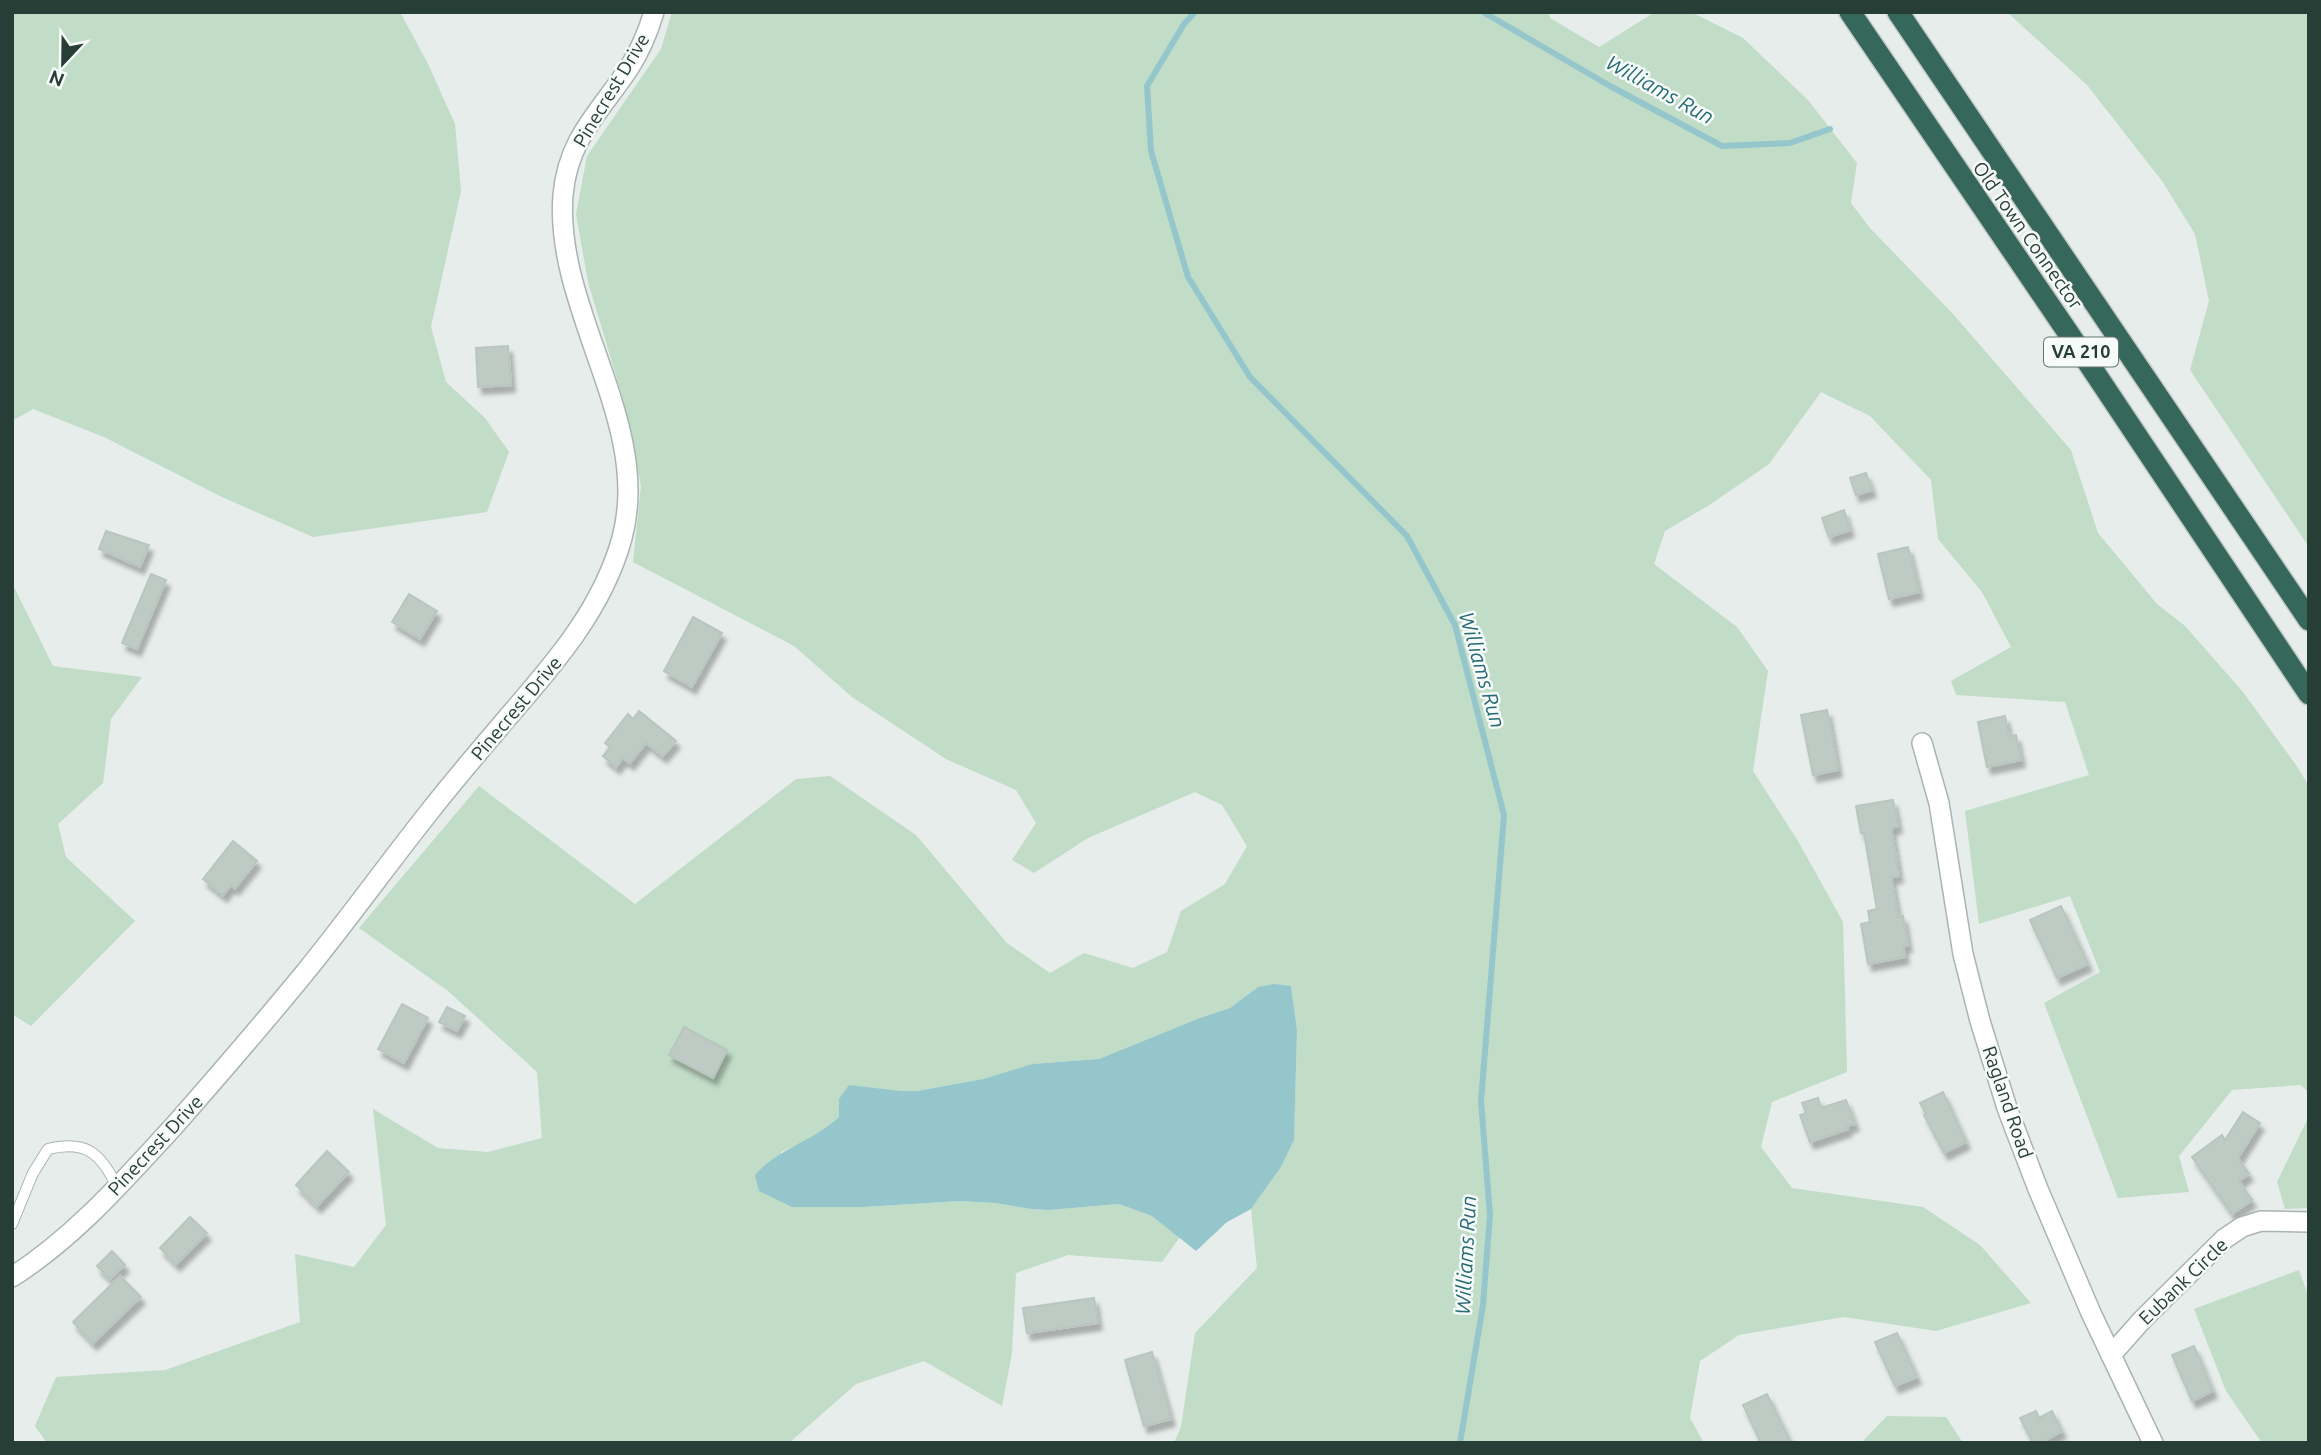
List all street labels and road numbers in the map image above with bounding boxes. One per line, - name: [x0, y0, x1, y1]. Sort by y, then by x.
- street label: Pinecrest Drive: [568, 29, 654, 151]
- street label: Old Town Connector: [1969, 157, 2087, 313]
- road number: VA 210: [2044, 338, 2118, 366]
- street label: Pinecrest Drive: [466, 652, 566, 764]
- street label: Ragland Road: [1978, 1043, 2038, 1161]
- street label: Pinecrest Drive: [103, 1090, 207, 1200]
- street label: Eubank Circle: [2134, 1233, 2232, 1329]

